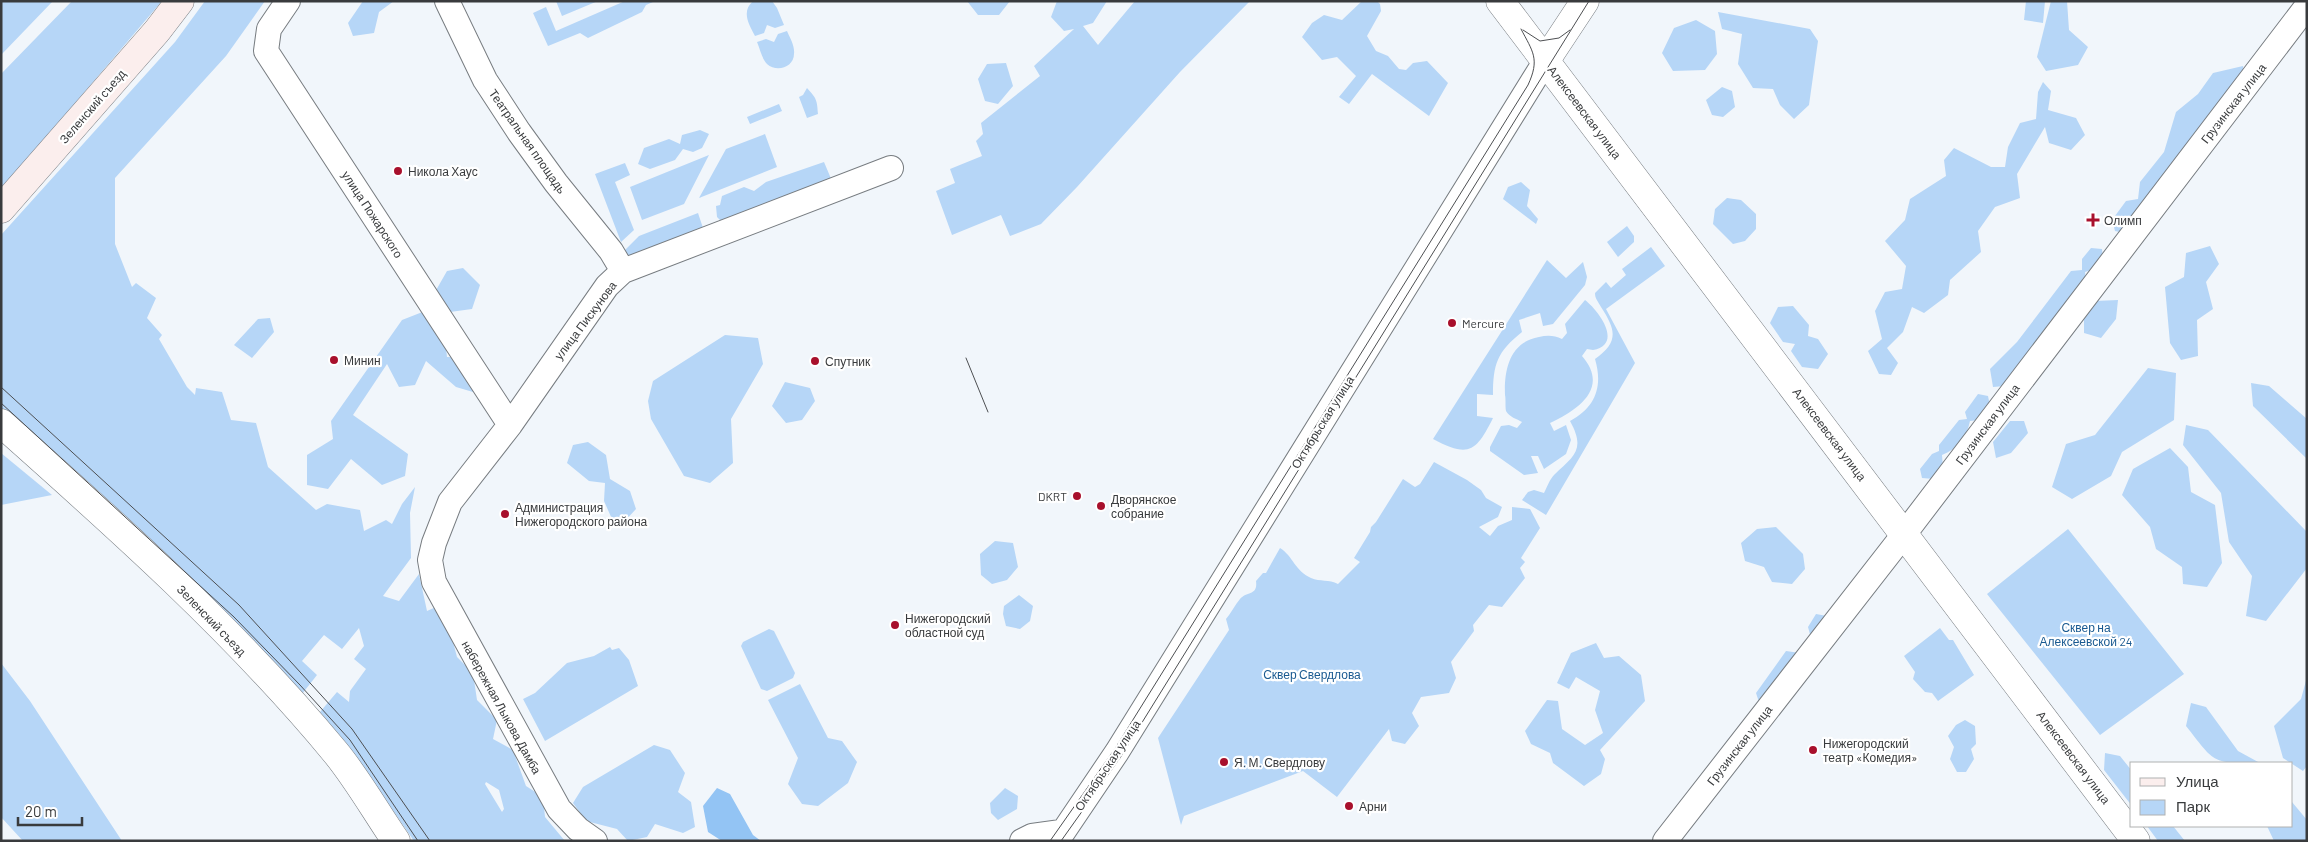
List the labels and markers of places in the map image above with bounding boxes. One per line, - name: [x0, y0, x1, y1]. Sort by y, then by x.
- place label: Никола Хаус: [408, 164, 478, 179]
- marker: Никола Хаус: [392, 165, 404, 177]
- marker: Олимп: [2086, 213, 2100, 227]
- place label: Олимп: [2104, 213, 2142, 227]
- place label: Mercure: [1462, 316, 1505, 330]
- marker: Mercure: [1446, 317, 1458, 329]
- place label: Минин: [344, 353, 381, 367]
- marker: Минин: [328, 354, 340, 366]
- place label: Спутник: [825, 354, 871, 369]
- marker: Спутник: [809, 355, 821, 367]
- place label: DKRT: [1038, 489, 1067, 503]
- marker: DKRT: [1071, 490, 1083, 502]
- place label: Дворянское собрание: [1111, 492, 1177, 521]
- place label: Администрация Нижегородского района: [515, 500, 648, 529]
- marker: Дворянское собрание: [1095, 500, 1107, 512]
- marker: Администрация Нижегородского района: [499, 508, 511, 520]
- place label: Нижегородский областной суд: [905, 611, 991, 640]
- marker: Нижегородский областной суд: [889, 619, 901, 631]
- place label: Нижегородский театр «Комедия»: [1823, 736, 1918, 765]
- marker: Нижегородский театр «Комедия»: [1807, 744, 1819, 756]
- place label: Я. М. Свердлову: [1234, 755, 1325, 770]
- marker: Я. М. Свердлову: [1218, 756, 1230, 768]
- place label: Арни: [1359, 799, 1387, 814]
- marker: Арни: [1343, 800, 1355, 812]

